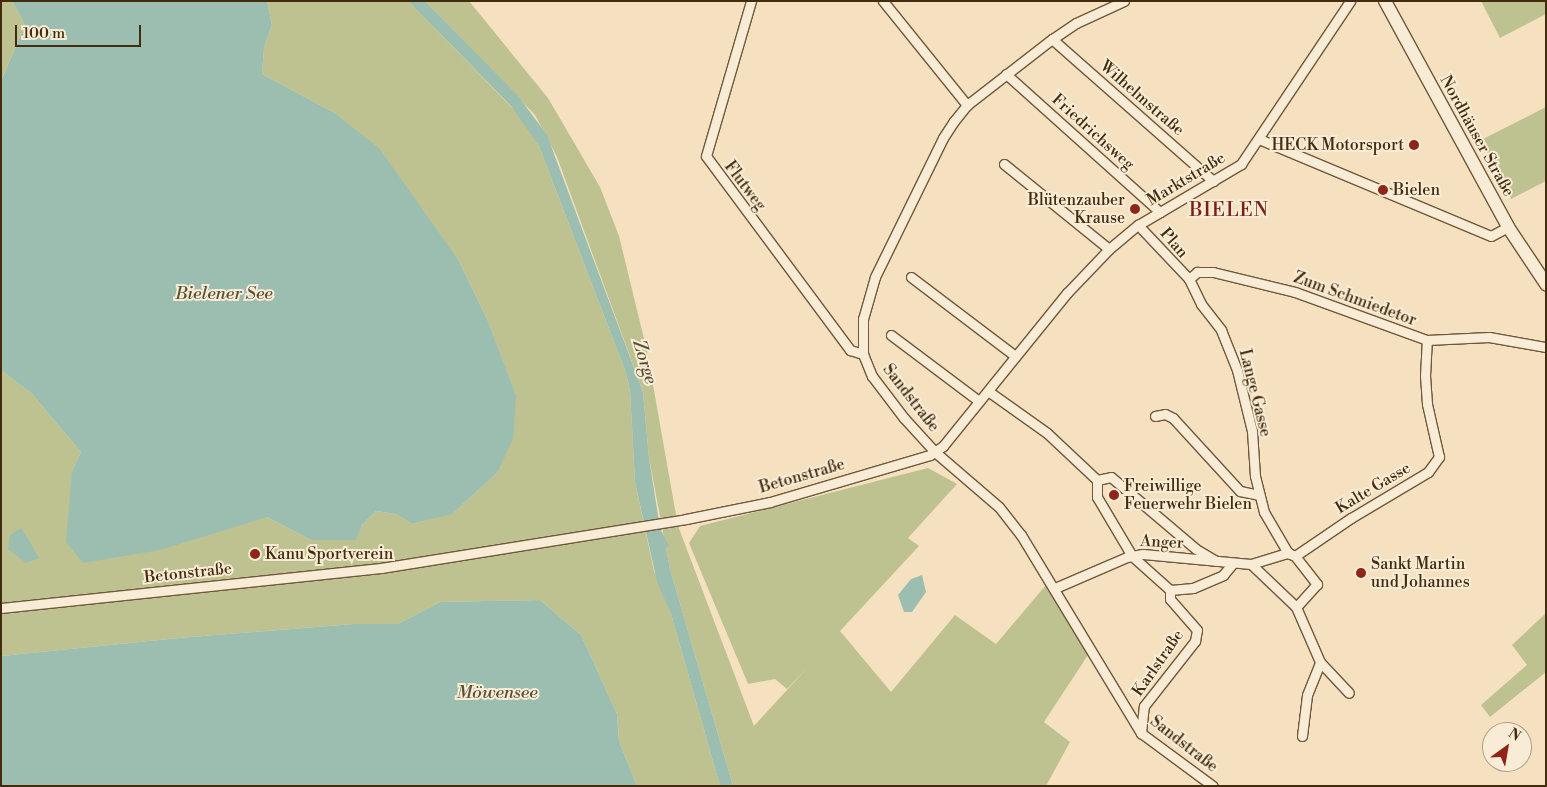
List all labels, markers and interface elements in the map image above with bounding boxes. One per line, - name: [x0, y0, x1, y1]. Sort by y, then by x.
- scale bar: [18, 15, 144, 47]
- text: 100 m: [23, 24, 65, 43]
- street label: Wilhelmstraße: [1096, 56, 1188, 140]
- street label: Nordhäuser Straße: [1436, 72, 1518, 200]
- street label: Friedrichsweg: [1048, 90, 1138, 174]
- place label: HECK Motorsport: [1272, 135, 1404, 155]
- marker: HECK Motorsport: [1408, 139, 1420, 151]
- street label: Marktstraße: [1143, 148, 1229, 210]
- street label: Flutweg: [720, 157, 770, 215]
- place label: Bielen: [1393, 180, 1440, 200]
- marker: Bielen: [1377, 184, 1389, 196]
- place label: Blütenzauber Krause: [1028, 190, 1125, 228]
- district label: BIELEN: [1188, 200, 1270, 222]
- marker: Blütenzauber Krause: [1129, 203, 1141, 215]
- street label: Plan: [1156, 224, 1192, 262]
- street label: Zum Schmiedetor: [1291, 268, 1419, 330]
- water label: Bielener See: [175, 283, 273, 305]
- water label: Zorge: [627, 337, 661, 387]
- street label: Lange Gasse: [1235, 347, 1275, 439]
- street label: Sandstraße: [879, 360, 943, 436]
- street label: Betonstraße: [757, 455, 847, 497]
- street label: Kalte Gasse: [1332, 458, 1414, 518]
- place label: Freiwillige Feuerwehr Bielen: [1124, 476, 1252, 514]
- marker: Freiwillige Feuerwehr Bielen: [1108, 489, 1120, 501]
- street label: Anger: [1140, 531, 1184, 553]
- place label: Kanu Sportverein: [265, 544, 393, 564]
- marker: Kanu Sportverein: [249, 548, 261, 560]
- place label: Sankt Martin und Johannes: [1371, 554, 1470, 592]
- street label: Betonstraße: [143, 559, 233, 587]
- marker: Sankt Martin und Johannes: [1355, 567, 1367, 579]
- street label: Karlstraße: [1128, 626, 1188, 700]
- water label: Möwensee: [456, 682, 538, 704]
- street label: Sandstraße: [1146, 712, 1222, 776]
- north arrow: [1482, 722, 1532, 772]
- text: N: [1505, 725, 1524, 746]

